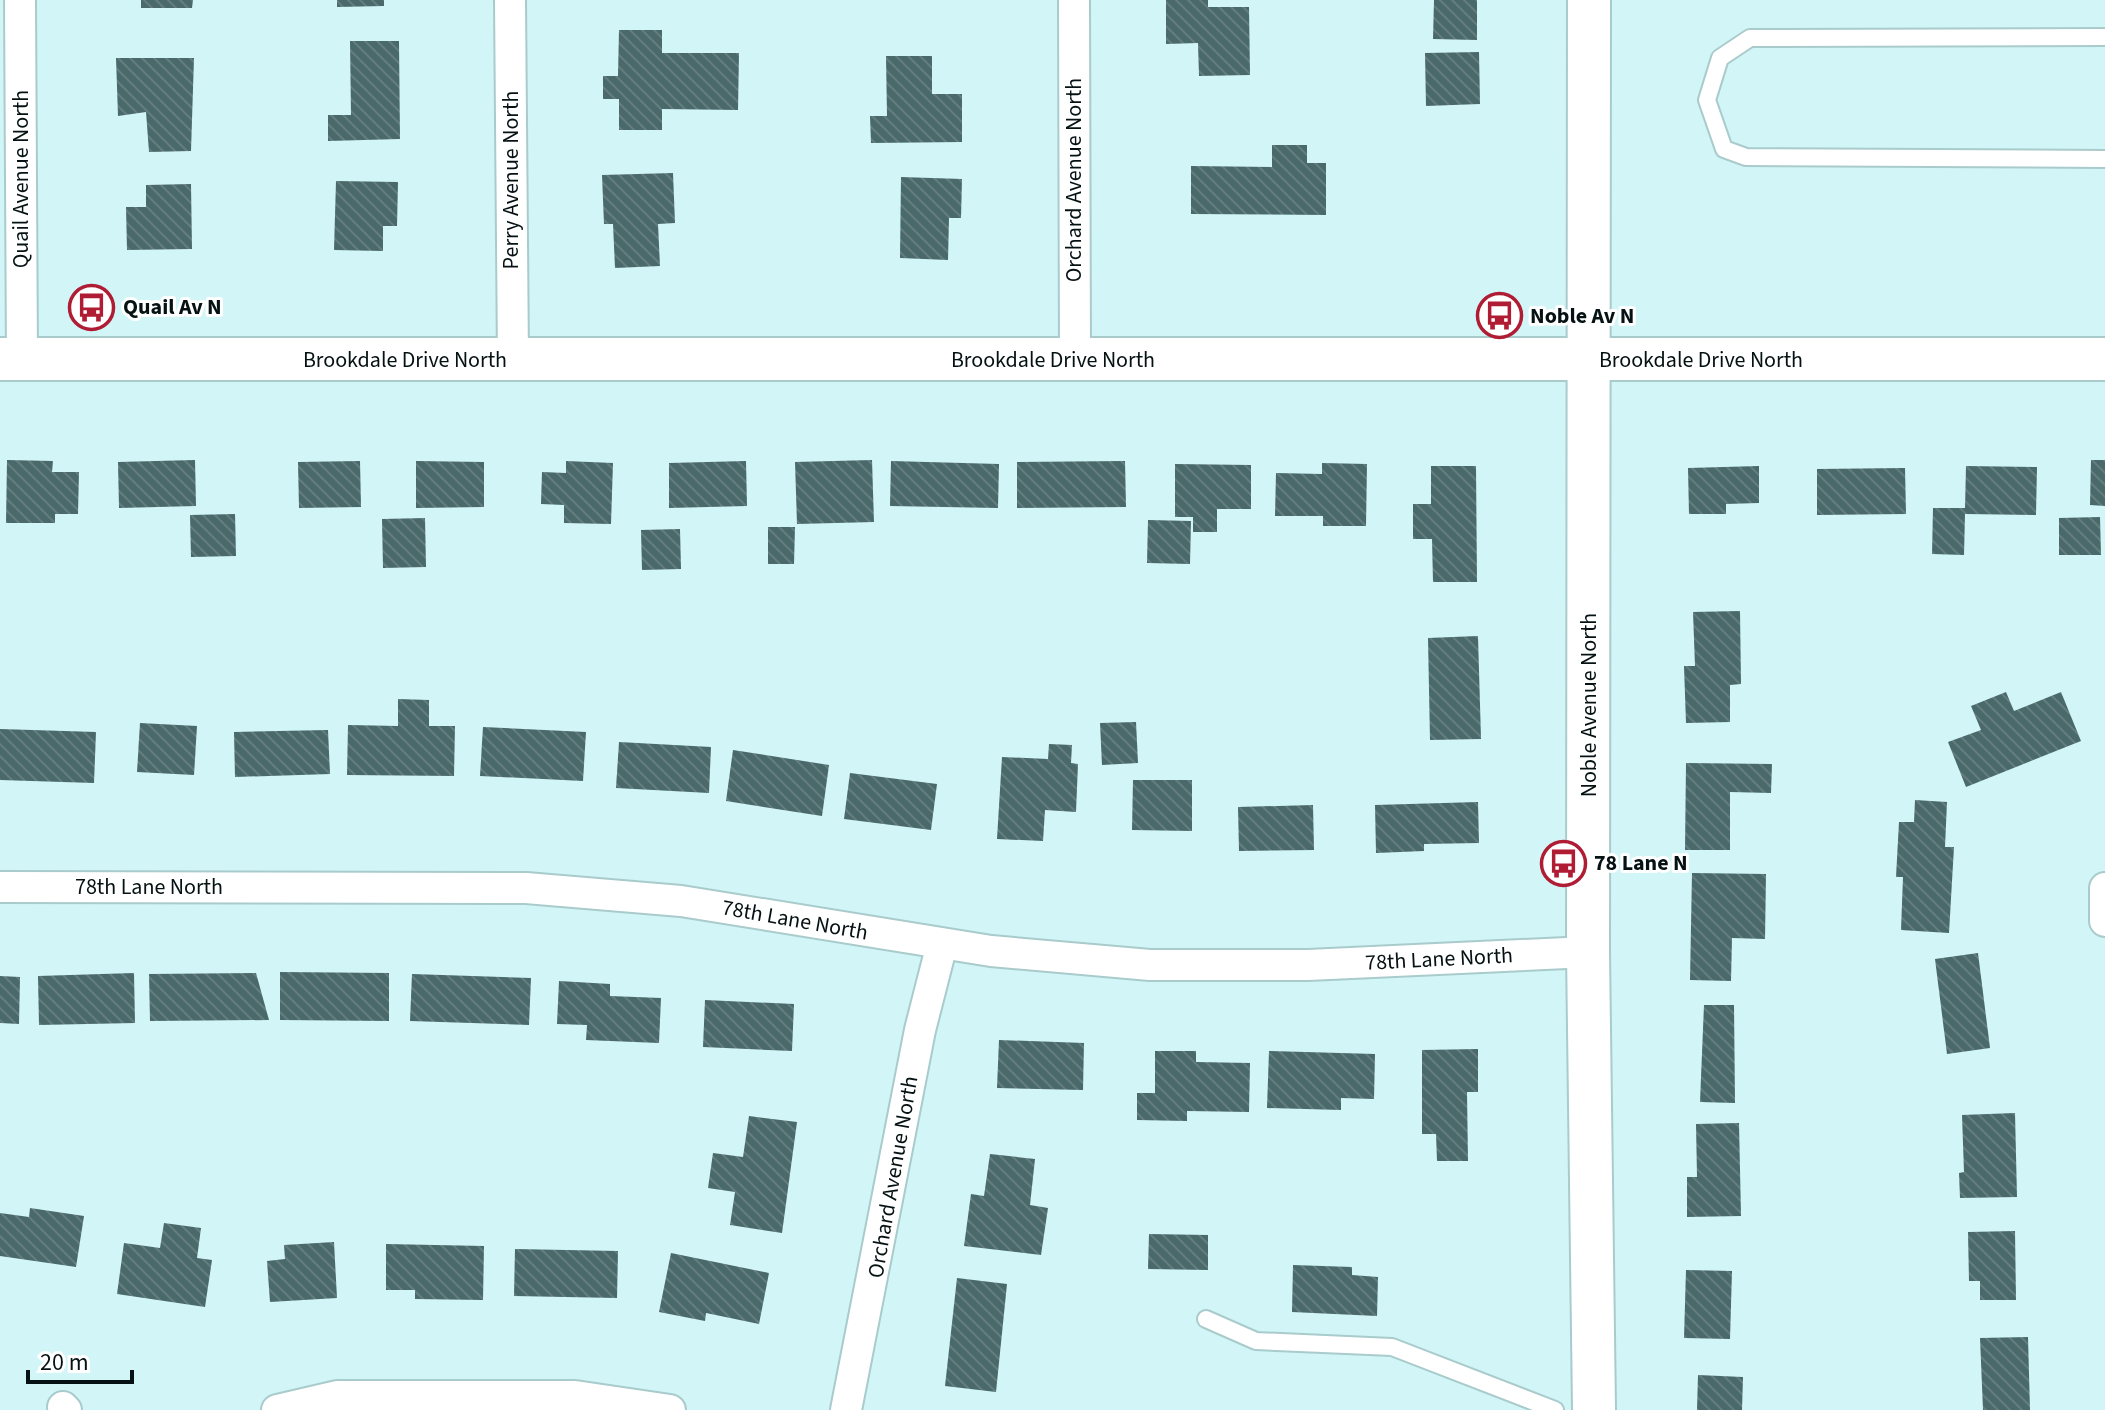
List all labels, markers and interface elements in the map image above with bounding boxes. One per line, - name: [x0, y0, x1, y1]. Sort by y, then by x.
- street label: Orchard Avenue North: [1058, 78, 1090, 282]
- street label: Quail Avenue North: [5, 90, 37, 268]
- street label: Perry Avenue North: [495, 91, 527, 269]
- bus stop icon: Quail Av N: [68, 283, 116, 331]
- place label: Quail Av N: [123, 291, 222, 323]
- bus stop icon: Noble Av N: [1475, 292, 1523, 340]
- place label: Noble Av N: [1530, 300, 1634, 332]
- street label: Brookdale Drive North: [303, 344, 507, 376]
- street label: Brookdale Drive North: [951, 344, 1155, 376]
- street label: Brookdale Drive North: [1599, 344, 1803, 376]
- street label: Noble Avenue North: [1573, 613, 1605, 797]
- bus stop icon: 78 Lane N: [1539, 839, 1587, 887]
- place label: 78 Lane N: [1594, 847, 1688, 879]
- street label: 78th Lane North: [75, 871, 223, 903]
- street label: 78th Lane North: [719, 891, 871, 949]
- street label: 78th Lane North: [1364, 939, 1514, 979]
- street label: Orchard Avenue North: [859, 1074, 927, 1280]
- scale bar: [28, 1334, 132, 1384]
- text: 20 m: [40, 1345, 89, 1380]

